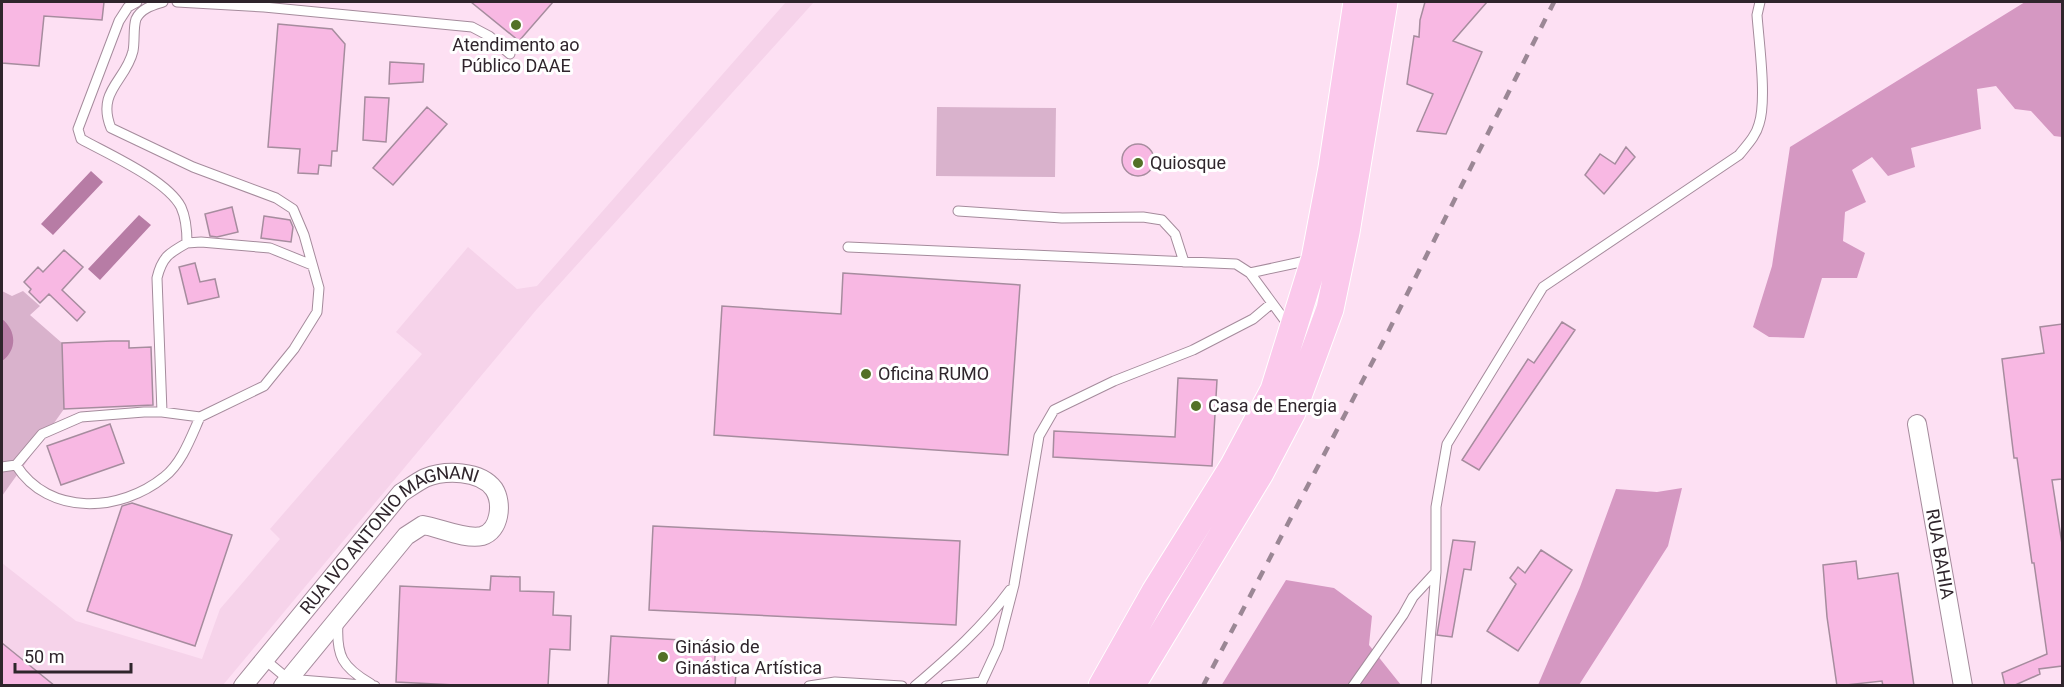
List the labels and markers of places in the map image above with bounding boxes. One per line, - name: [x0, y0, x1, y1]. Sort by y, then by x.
- marker: Atendimento ao Público DAAE: [509, 18, 523, 32]
- place label: Atendimento ao Público DAAE: [452, 34, 580, 76]
- place label: Quiosque: [1150, 152, 1226, 173]
- marker: Quiosque: [1131, 156, 1145, 170]
- place label: Oficina RUMO: [878, 363, 989, 384]
- marker: Oficina RUMO: [859, 367, 873, 381]
- place label: Casa de Energia: [1208, 395, 1337, 416]
- marker: Casa de Energia: [1189, 399, 1203, 413]
- place label: Ginásio de Ginástica Artística: [675, 636, 822, 678]
- marker: Ginásio de Ginástica Artística: [656, 650, 670, 664]

